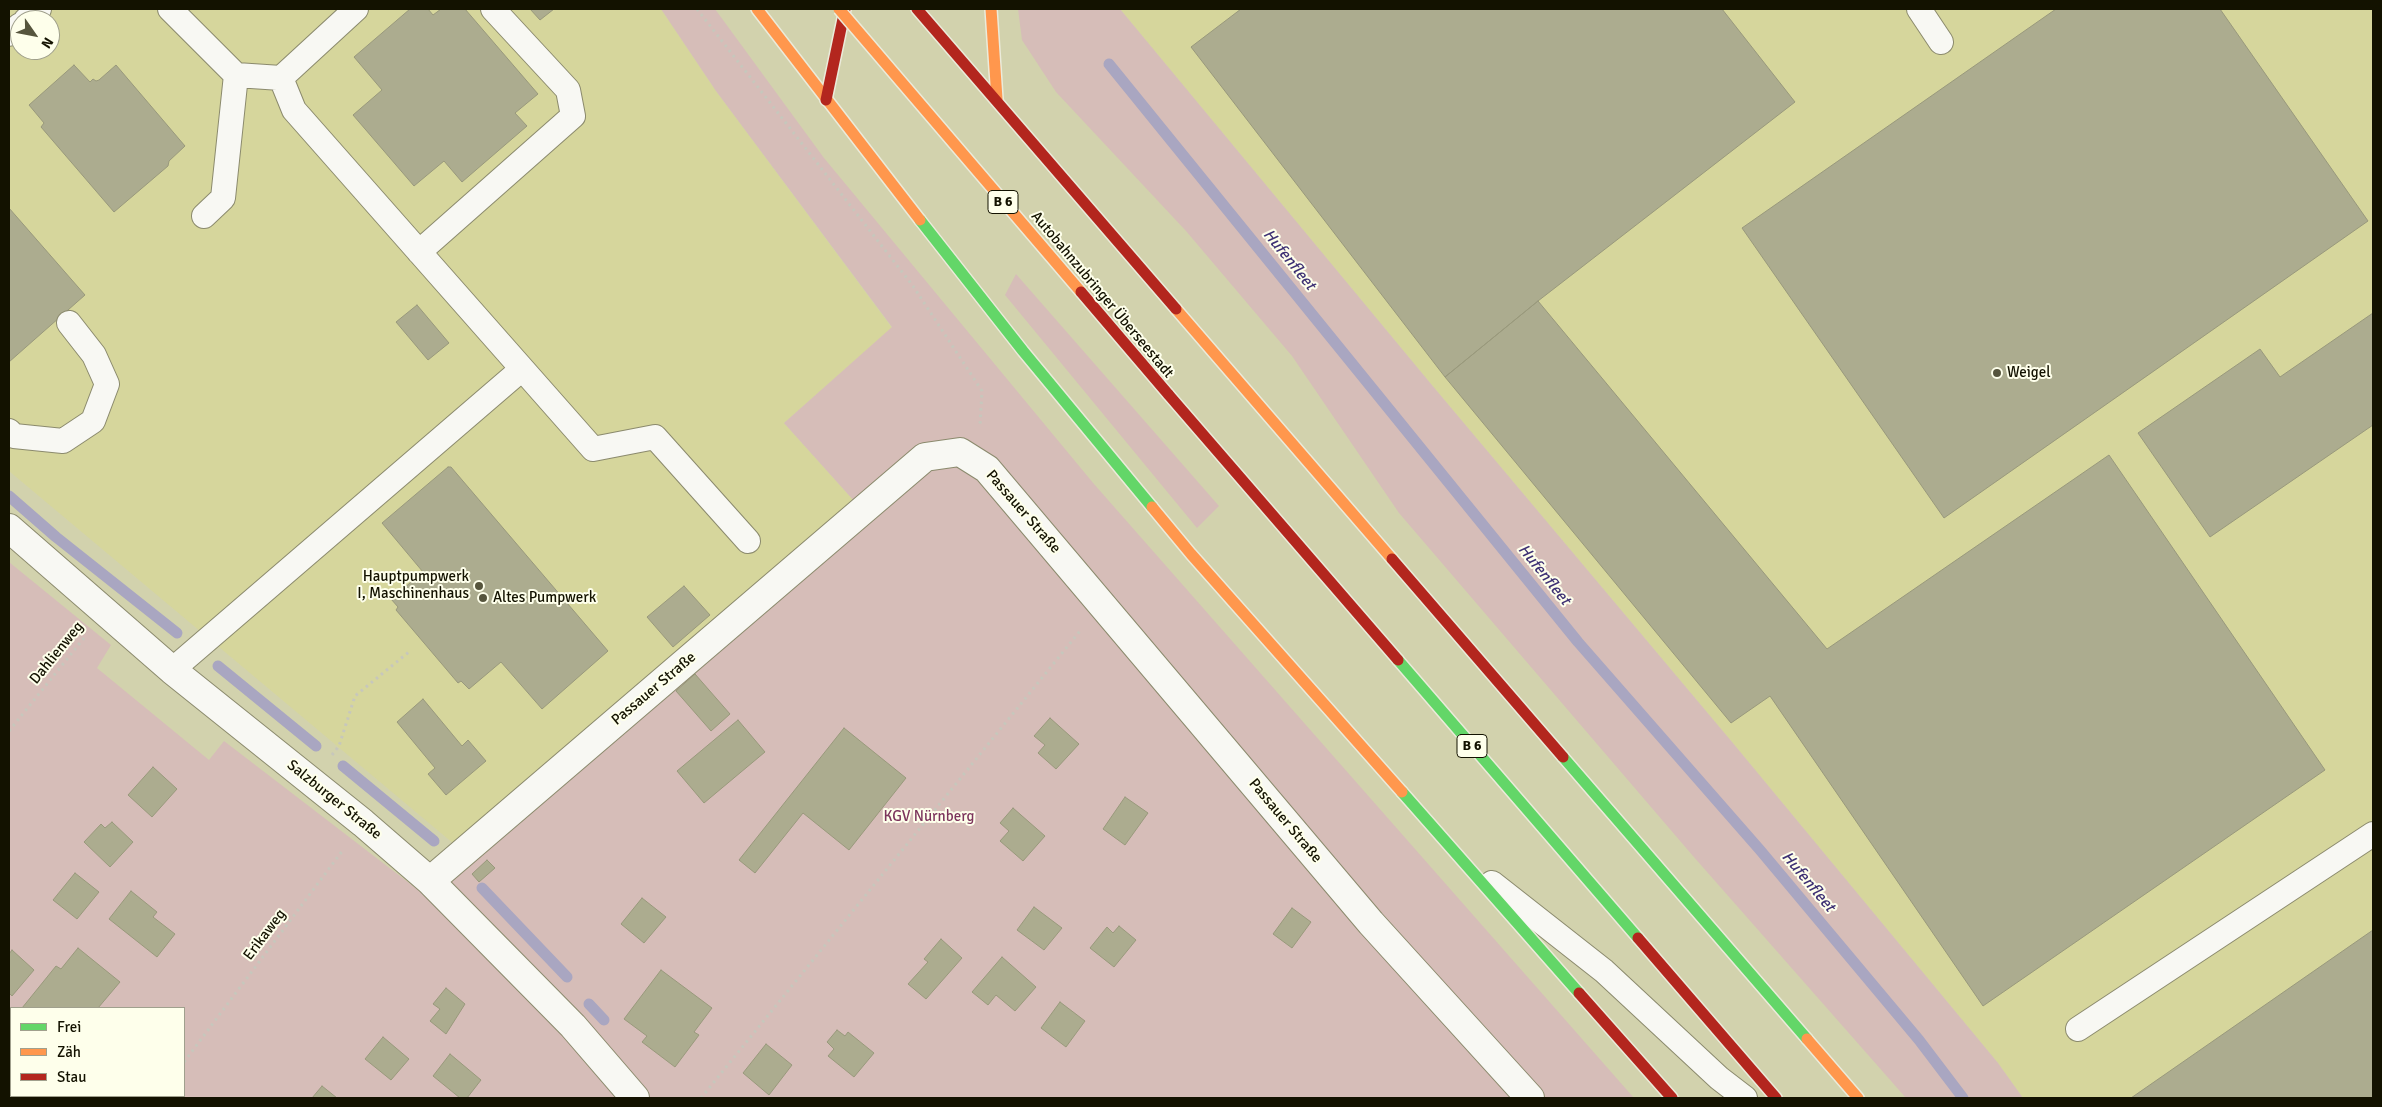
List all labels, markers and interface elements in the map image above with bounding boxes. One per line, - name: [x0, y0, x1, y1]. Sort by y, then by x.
- north arrow: [10, 10, 60, 60]
- text: N: [37, 34, 57, 52]
- road number: B 6: [988, 190, 1018, 213]
- street label: Autobahnzubringer Überseestadt: [1027, 208, 1177, 382]
- water label: Hufenfleet: [1259, 226, 1319, 294]
- place label: Weigel: [2007, 364, 2051, 382]
- marker: Weigel: [1991, 367, 2003, 379]
- street label: Passauer Straße: [982, 467, 1064, 557]
- water label: Hufenfleet: [1514, 541, 1574, 609]
- place label: Hauptpumpwerk I, Maschinenhaus: [357, 568, 469, 603]
- marker: Hauptpumpwerk I, Maschinenhaus: [473, 580, 485, 592]
- place label: Altes Pumpwerk: [493, 589, 596, 607]
- marker: Altes Pumpwerk: [477, 592, 489, 604]
- street label: Dahlienweg: [26, 618, 88, 688]
- street label: Passauer Straße: [608, 649, 700, 729]
- road number: B 6: [1457, 734, 1487, 758]
- street label: Salzburger Straße: [283, 756, 385, 844]
- street label: Passauer Straße: [1245, 775, 1325, 867]
- park label: KGV Nürnberg: [883, 808, 975, 826]
- water label: Hufenfleet: [1777, 848, 1839, 916]
- street label: Erikaweg: [240, 906, 290, 964]
- legend: [10, 1007, 185, 1097]
- text: Frei: [57, 1018, 81, 1036]
- text: Zäh: [57, 1043, 81, 1061]
- text: Stau: [57, 1068, 86, 1086]

